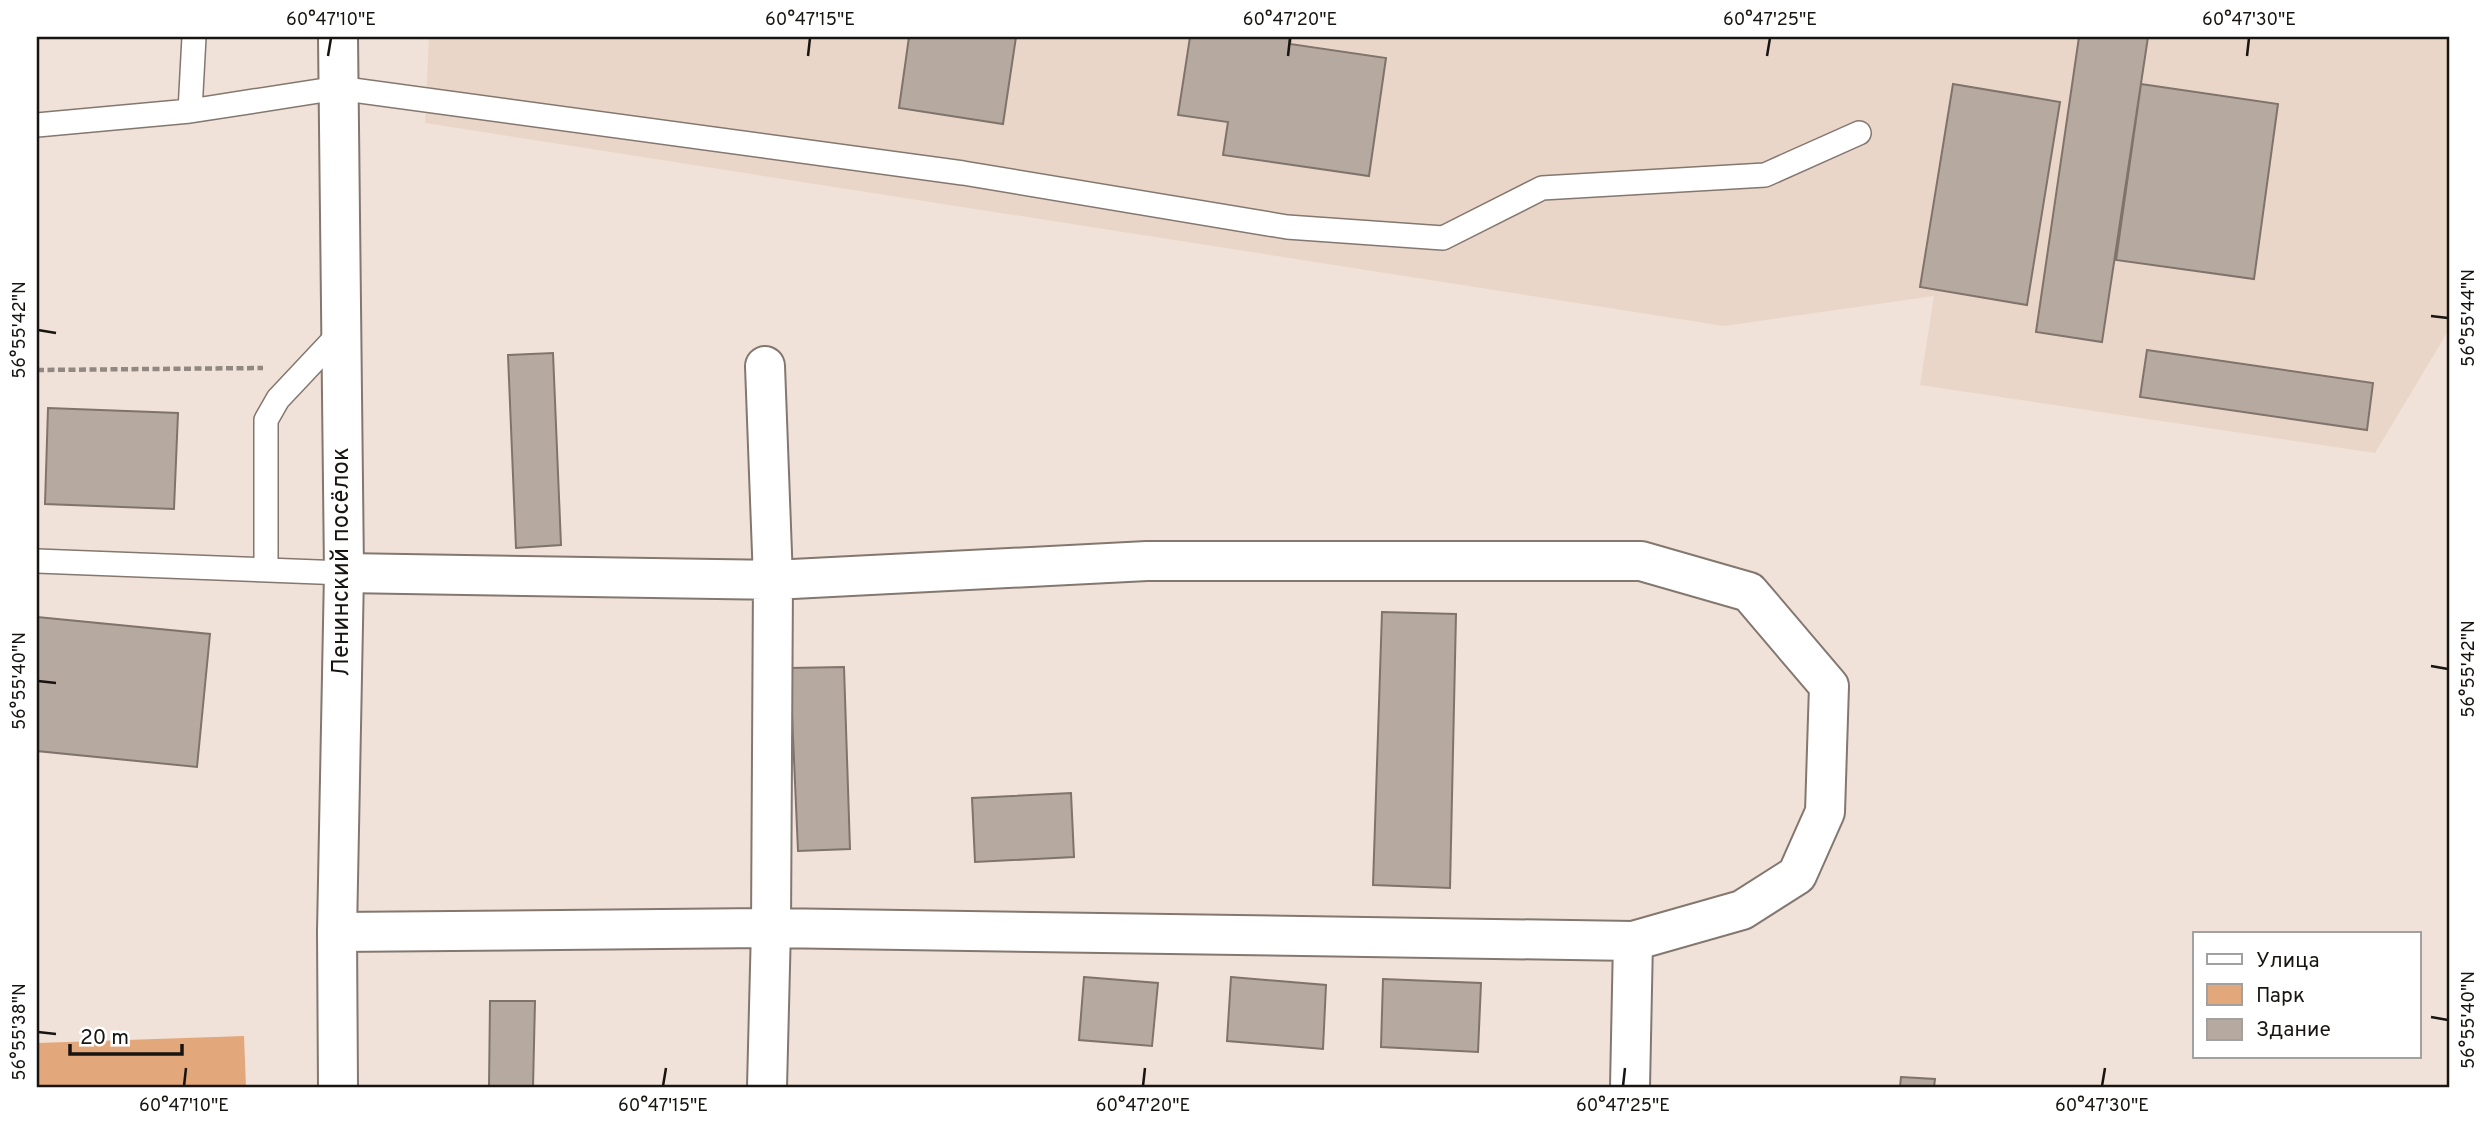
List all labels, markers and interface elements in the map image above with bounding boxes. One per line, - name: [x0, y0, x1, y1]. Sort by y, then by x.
- text: 60°47'10"E: [286, 9, 376, 32]
- text: 60°47'15"E: [765, 9, 855, 32]
- text: 60°47'20"E: [1243, 9, 1337, 32]
- text: 60°47'25"E: [1723, 9, 1817, 32]
- text: 60°47'30"E: [2202, 9, 2296, 32]
- text: 56°55'44"N: [2458, 269, 2481, 367]
- text: 56°55'42"N: [9, 281, 32, 379]
- street label: Ленинский посёлок: [327, 447, 357, 677]
- text: 56°55'42"N: [2458, 620, 2481, 718]
- text: 56°55'40"N: [9, 632, 32, 730]
- legend: [2193, 932, 2420, 1058]
- text: Улица: [2256, 948, 2320, 975]
- text: 56°55'40"N: [2458, 971, 2481, 1069]
- text: 56°55'38"N: [9, 983, 32, 1081]
- text: Парк: [2256, 983, 2305, 1010]
- scale bar: [70, 1012, 182, 1056]
- text: Здание: [2256, 1017, 2331, 1044]
- text: 20 m: [80, 1025, 129, 1052]
- text: 60°47'10"E: [139, 1095, 229, 1118]
- text: 60°47'15"E: [618, 1095, 708, 1118]
- text: 60°47'20"E: [1096, 1095, 1190, 1118]
- text: 60°47'25"E: [1576, 1095, 1670, 1118]
- text: 60°47'30"E: [2055, 1095, 2149, 1118]

